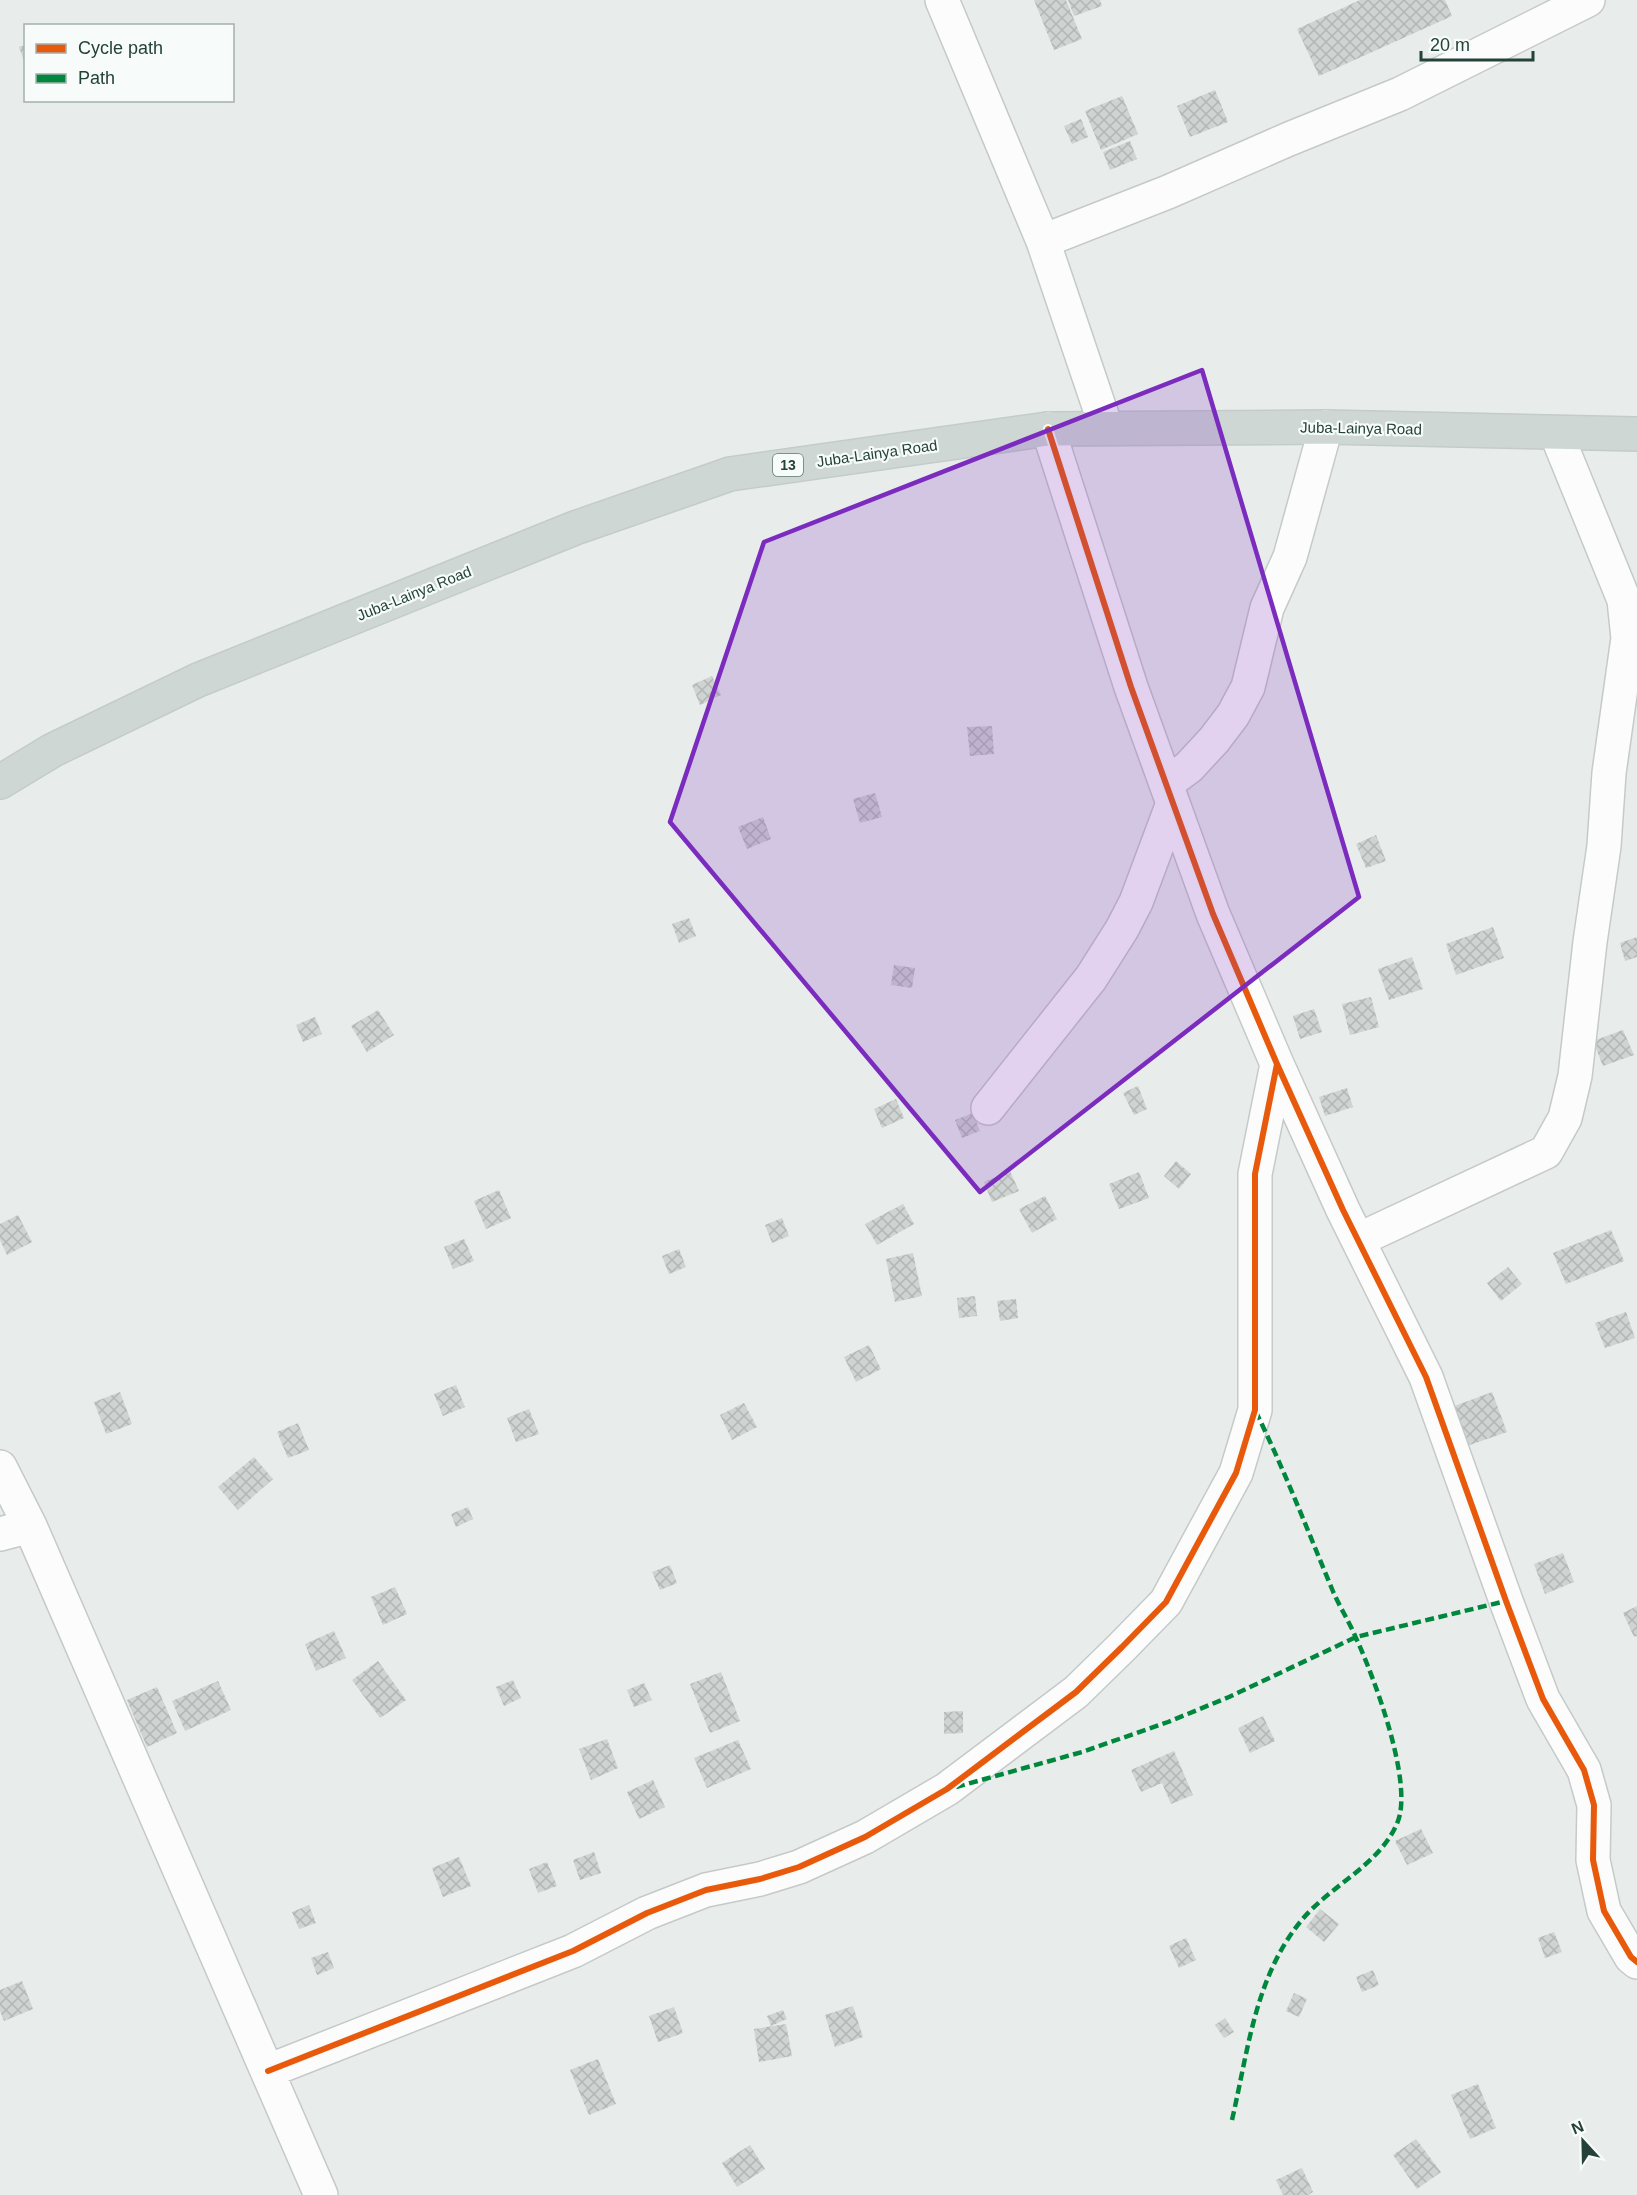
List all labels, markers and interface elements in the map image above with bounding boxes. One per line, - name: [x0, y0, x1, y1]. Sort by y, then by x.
- legend: [24, 24, 234, 102]
- scale bar: [1421, 24, 1534, 62]
- text: 20 m: [1430, 35, 1470, 55]
- text: Cycle path: [78, 38, 163, 58]
- text: Path: [78, 68, 115, 88]
- street label: Juba-Lainya Road: [1300, 418, 1422, 438]
- street label: Juba-Lainya Road: [816, 436, 938, 470]
- road number: 13: [773, 454, 803, 476]
- street label: Juba-Lainya Road: [354, 562, 474, 624]
- north arrow: [1553, 2111, 1613, 2171]
- text: N: [1569, 2118, 1586, 2138]

